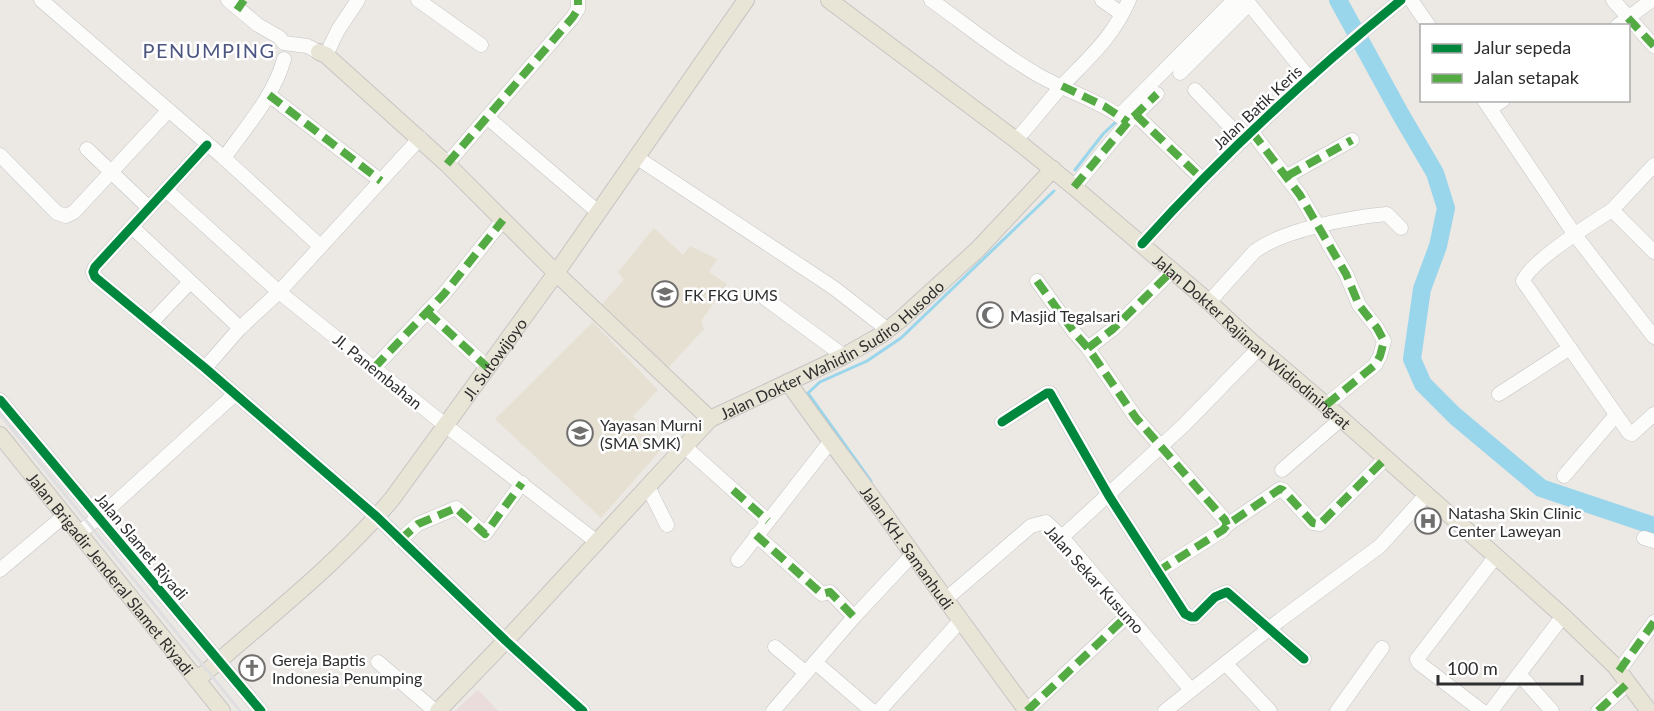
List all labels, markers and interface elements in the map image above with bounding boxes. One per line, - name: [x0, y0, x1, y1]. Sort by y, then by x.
- legend: [1420, 24, 1630, 102]
- text: Jalur sepeda: [1474, 36, 1571, 58]
- district label: PENUMPING: [142, 38, 276, 62]
- street label: Jalan Batik Keris: [1209, 61, 1305, 153]
- text: Jalan setapak: [1474, 66, 1580, 88]
- street label: Jalan Dokter Rajiman Widiodiningrat: [1150, 250, 1355, 433]
- street label: Jalan Dokter Wahidin Sudiro Husodo: [717, 276, 947, 423]
- school or university icon: FK FKG UMS: [650, 279, 680, 309]
- place label: FK FKG UMS: [684, 285, 778, 304]
- mosque icon: Masjid Tegalsari: [975, 300, 1005, 330]
- place label: Masjid Tegalsari: [1010, 306, 1120, 325]
- street label: Jl. Sutowijoyo: [458, 314, 530, 403]
- street label: Jl. Panembahan: [330, 329, 426, 413]
- place label: Yayasan Murni (SMA SMK): [600, 415, 702, 452]
- school or university icon: Yayasan Murni (SMA SMK): [565, 418, 595, 448]
- street label: Jalan Brigadir Jenderal Slamet Riyadi: [24, 468, 198, 678]
- street label: Jalan KH. Samanhudi: [857, 482, 958, 612]
- street label: Jalan Slamet Riyadi: [92, 489, 192, 603]
- place label: Natasha Skin Clinic Center Laweyan: [1448, 503, 1582, 540]
- hospital icon: Natasha Skin Clinic Center Laweyan: [1413, 506, 1443, 536]
- street label: Jalan Sekar Kusumo: [1041, 521, 1149, 637]
- scale bar: [1438, 648, 1582, 686]
- place label: Gereja Baptis Indonesia Penumping: [272, 650, 422, 687]
- church icon: Gereja Baptis Indonesia Penumping: [237, 653, 267, 683]
- text: 100 m: [1447, 657, 1498, 679]

